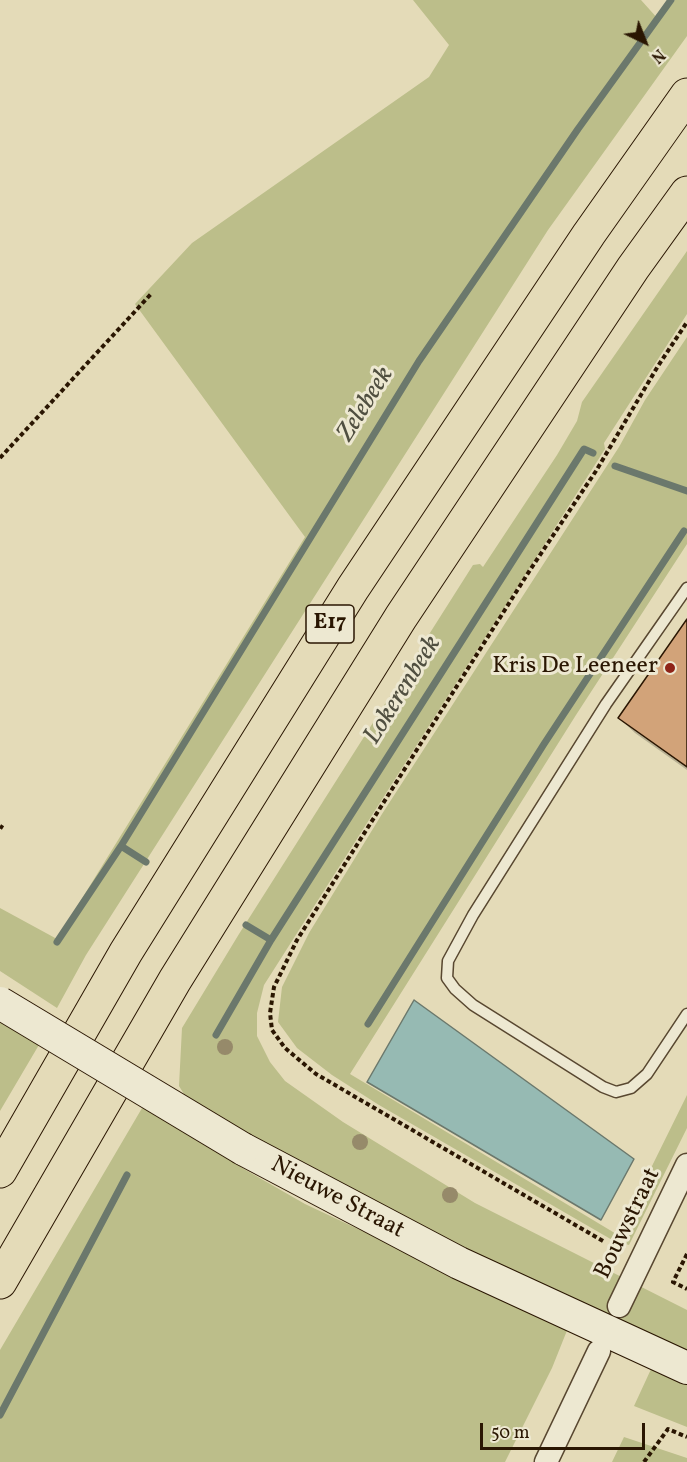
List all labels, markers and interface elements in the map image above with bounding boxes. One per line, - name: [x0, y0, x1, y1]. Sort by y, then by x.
- north arrow: [615, 12, 675, 72]
- text: N: [646, 43, 669, 67]
- water label: Zelebeek: [332, 362, 402, 448]
- road number: E17: [306, 605, 354, 643]
- water label: Lokerenbeek: [358, 631, 450, 751]
- place label: Kris De Leeneer: [492, 654, 658, 682]
- marker: Kris De Leeneer: [663, 661, 677, 675]
- street label: Nieuwe Straat: [265, 1152, 409, 1246]
- street label: Bouwstraat: [590, 1164, 668, 1284]
- scale bar: [483, 1411, 648, 1449]
- text: 50 m: [491, 1421, 530, 1446]

